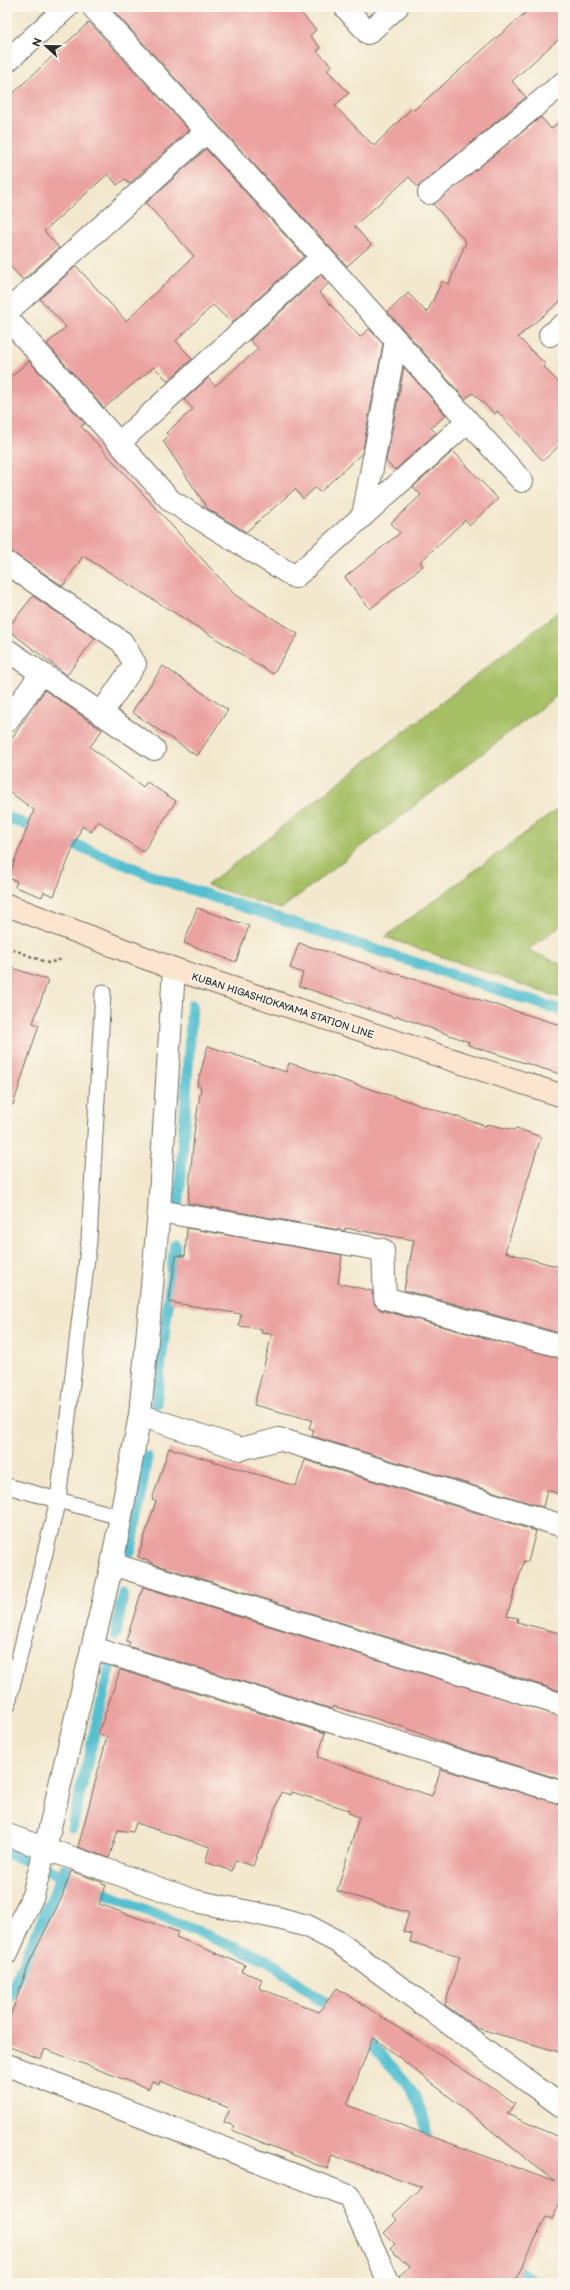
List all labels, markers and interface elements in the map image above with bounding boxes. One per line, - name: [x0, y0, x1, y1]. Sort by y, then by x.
- north arrow: [26, 26, 66, 66]
- text: N: [30, 36, 45, 49]
- street label: KUBAN HIGASHIOKAYAMA STATION LINE: [190, 971, 376, 1041]

